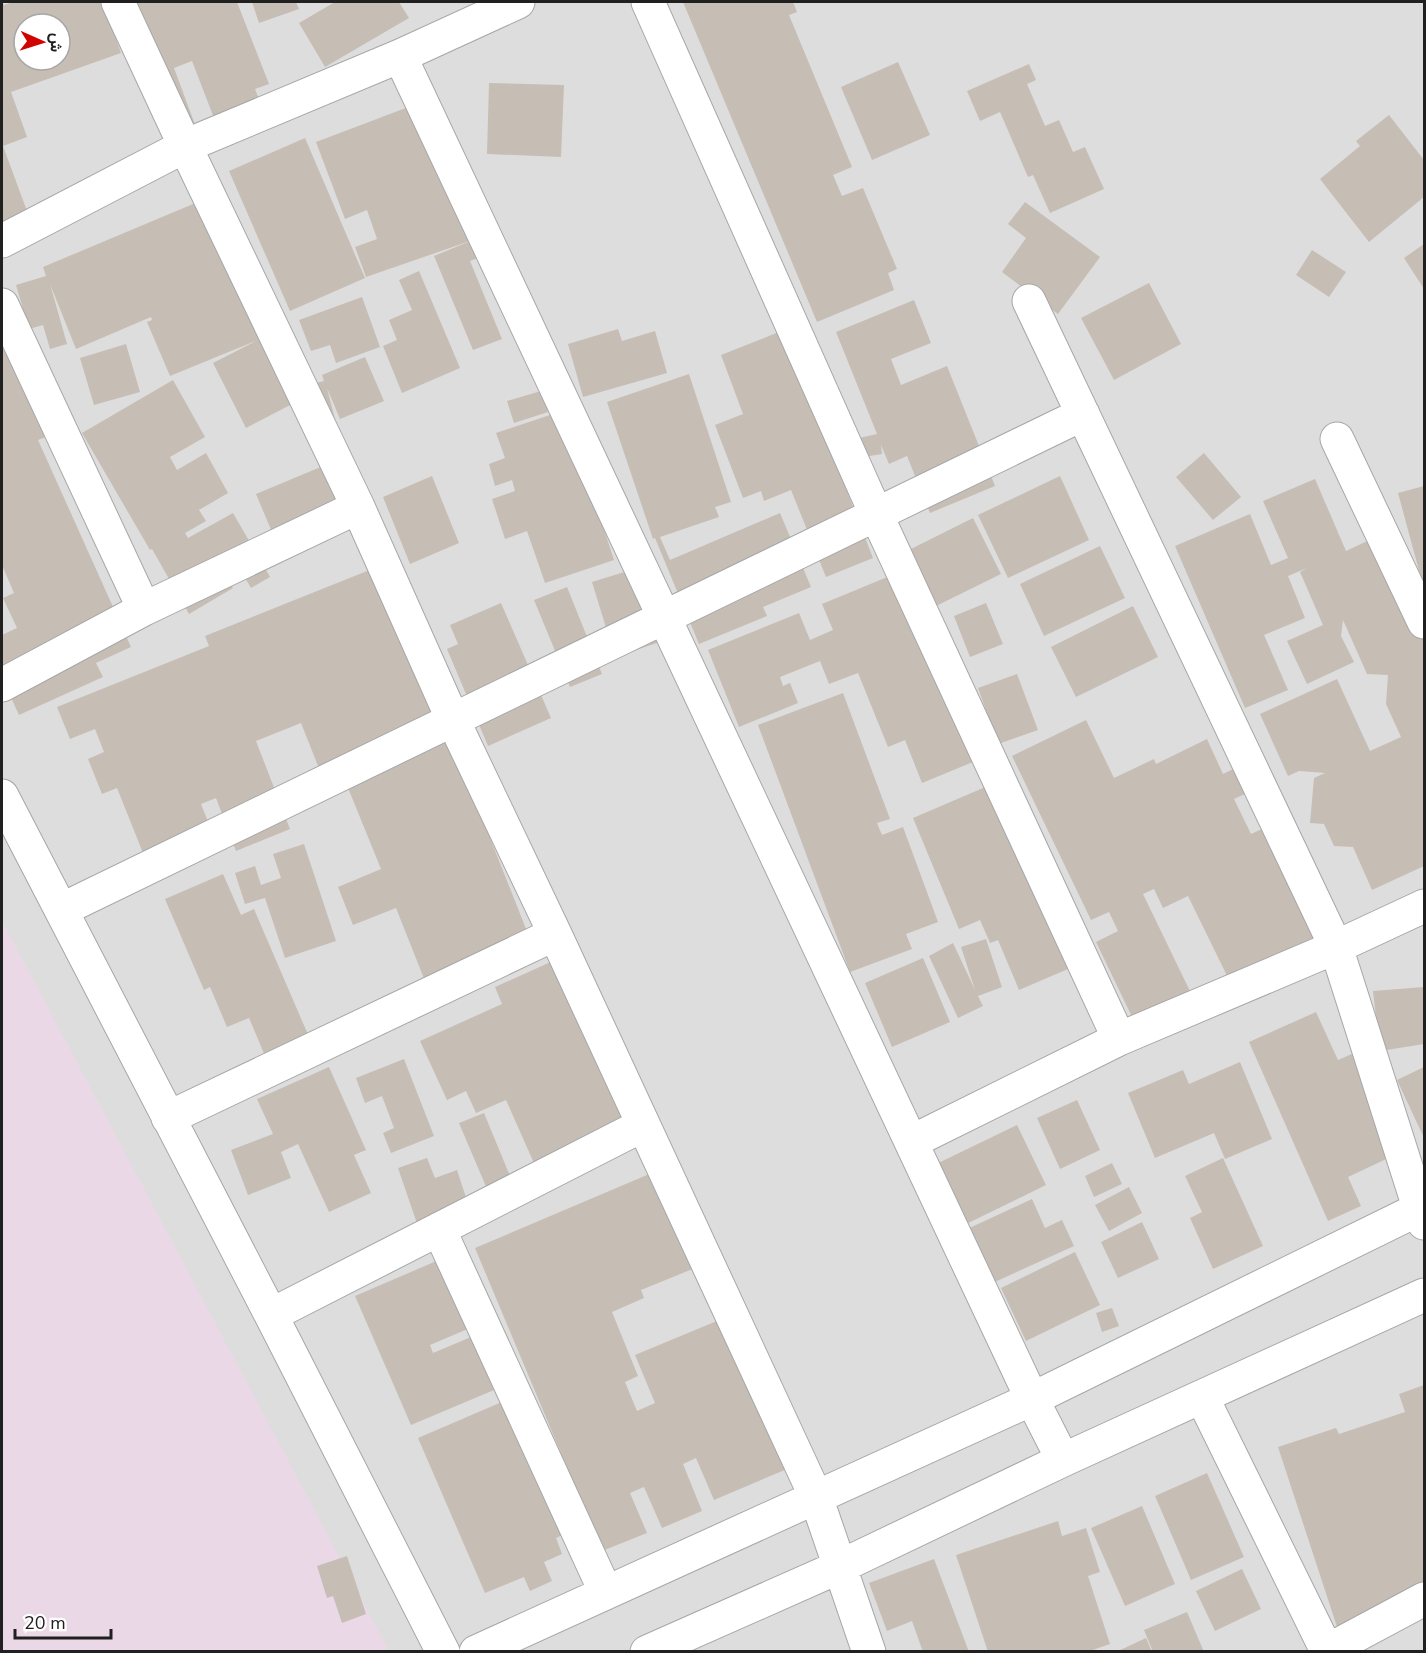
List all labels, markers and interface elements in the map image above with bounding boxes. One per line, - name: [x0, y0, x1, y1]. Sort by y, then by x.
- north arrow: [12, 12, 72, 72]
- text: ش: [44, 33, 67, 53]
- scale bar: [15, 1602, 111, 1640]
- text: 20 m: [24, 1611, 66, 1635]

